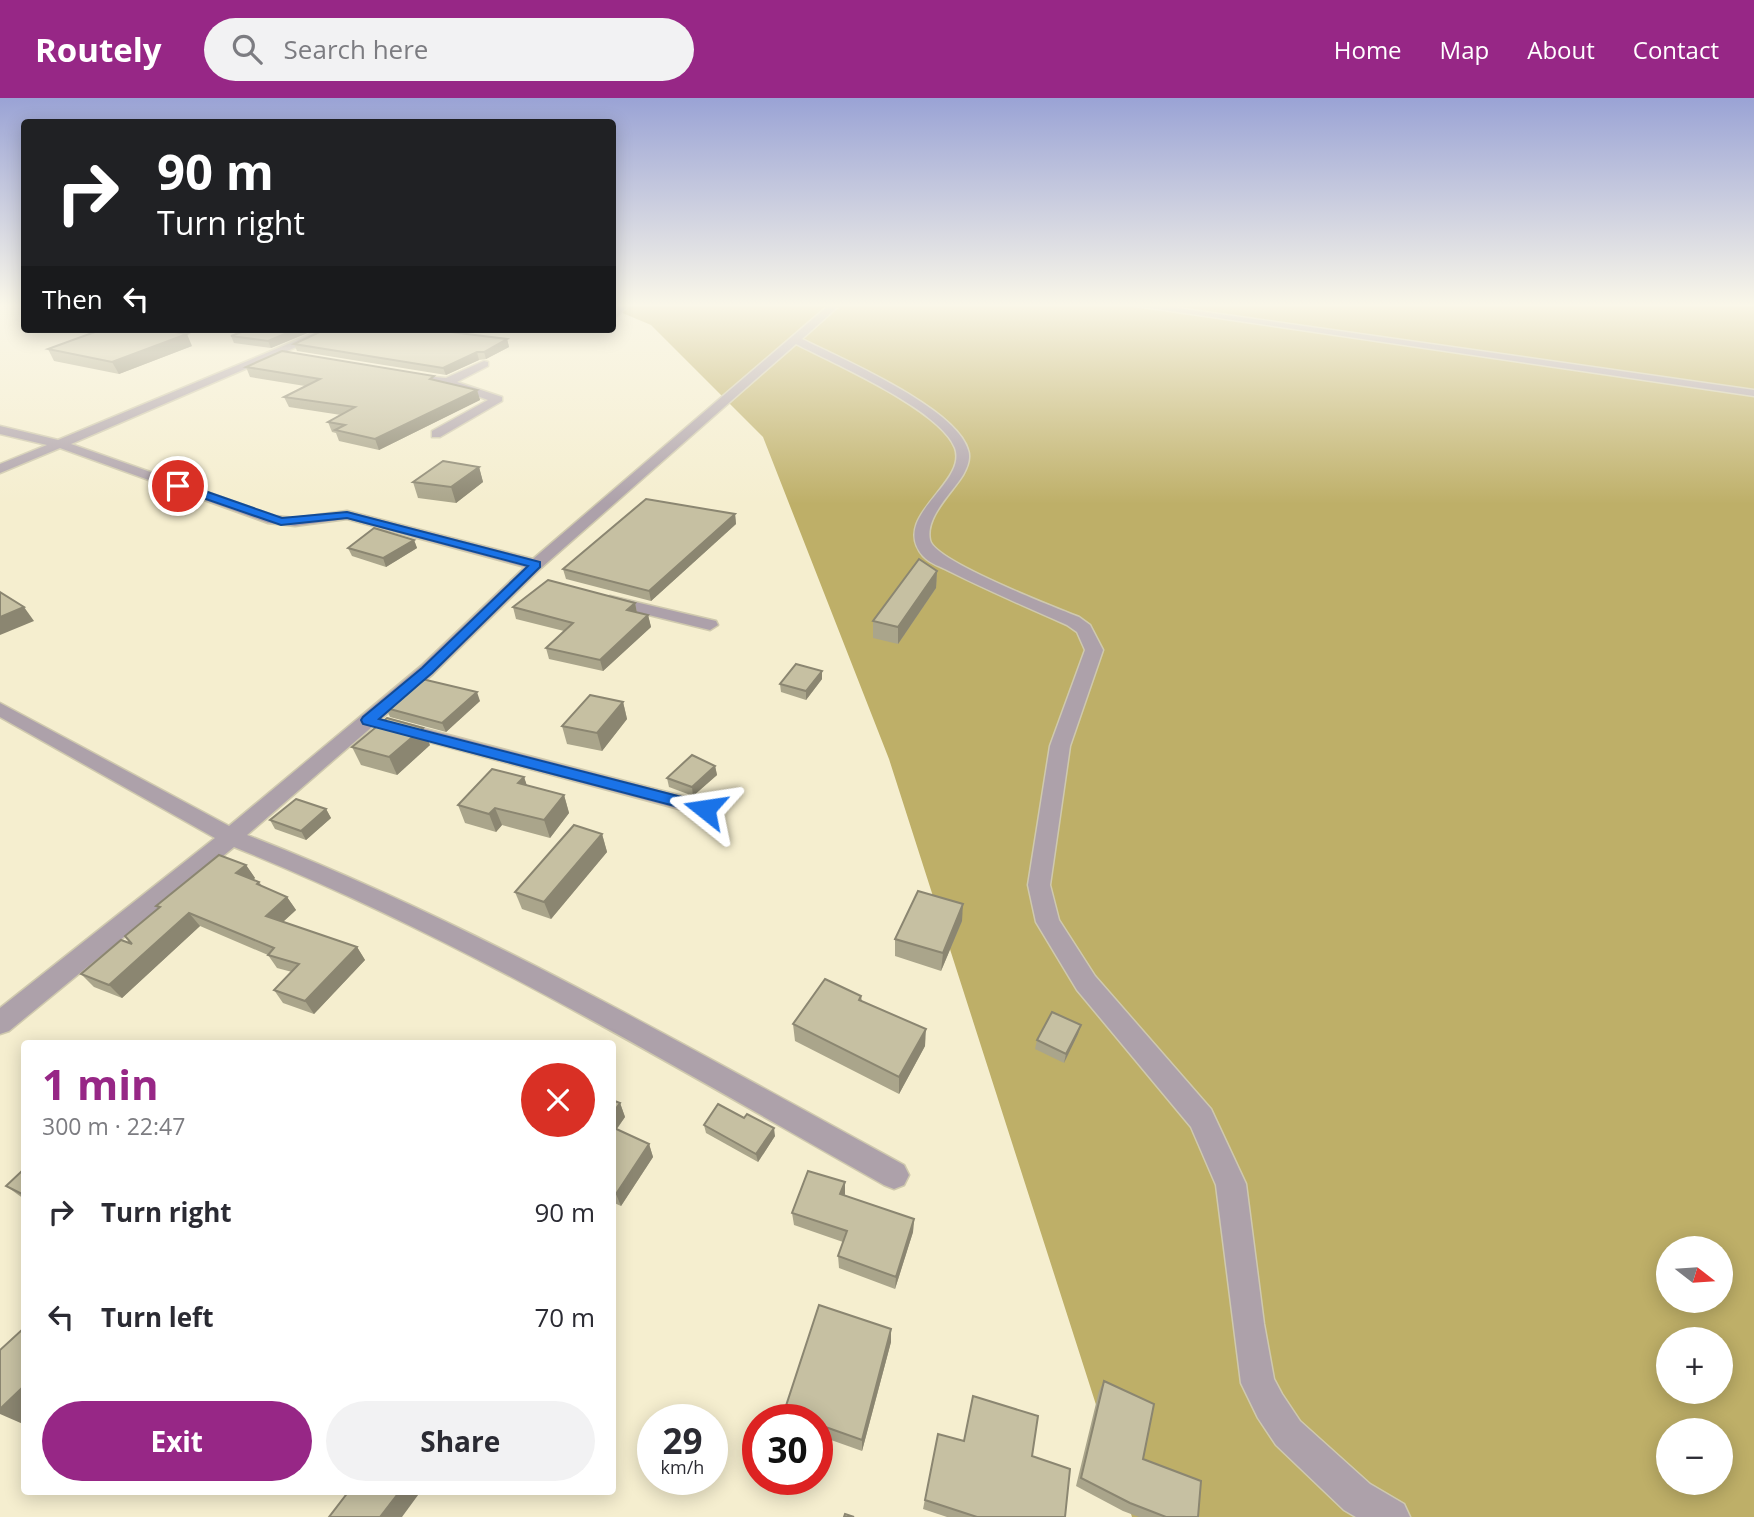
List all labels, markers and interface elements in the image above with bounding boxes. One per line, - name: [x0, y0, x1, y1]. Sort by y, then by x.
- search box: [204, 18, 694, 81]
- text: Routely: [35, 27, 162, 72]
- icon: search: [228, 30, 266, 68]
- text: Search here: [284, 31, 428, 67]
- text: Home: [1334, 33, 1402, 66]
- text: Map: [1440, 33, 1489, 66]
- text: About: [1527, 33, 1595, 66]
- text: Contact: [1633, 33, 1719, 66]
- text: 90 m: [157, 138, 274, 204]
- icon: right: [42, 147, 133, 238]
- text: Turn right: [157, 201, 305, 244]
- icon: left: [117, 280, 155, 318]
- text: Then: [42, 281, 103, 317]
- pin: [148, 456, 208, 516]
- icon: arrive: [159, 467, 197, 505]
- position arrow: [668, 772, 742, 846]
- text: 1 min: [42, 1055, 159, 1112]
- button: close: [521, 1063, 595, 1137]
- text: 300 m · 22:47: [42, 1110, 185, 1142]
- icon: right: [42, 1193, 80, 1231]
- text: Turn right: [101, 1194, 232, 1230]
- text: 90 m: [534, 1194, 595, 1230]
- north arrow: [1656, 1236, 1732, 1312]
- map controls: [1656, 1236, 1733, 1495]
- icon: left: [42, 1298, 80, 1336]
- text: Turn left: [101, 1299, 213, 1335]
- text: 70 m: [534, 1299, 595, 1335]
- button: +: [1656, 1327, 1733, 1404]
- button: Exit: [42, 1401, 312, 1481]
- button: Share: [326, 1401, 595, 1481]
- speed limit sign: 30: [742, 1404, 833, 1495]
- text: 29: [662, 1417, 703, 1464]
- button: −: [1656, 1418, 1733, 1495]
- text: km/h: [661, 1455, 704, 1479]

